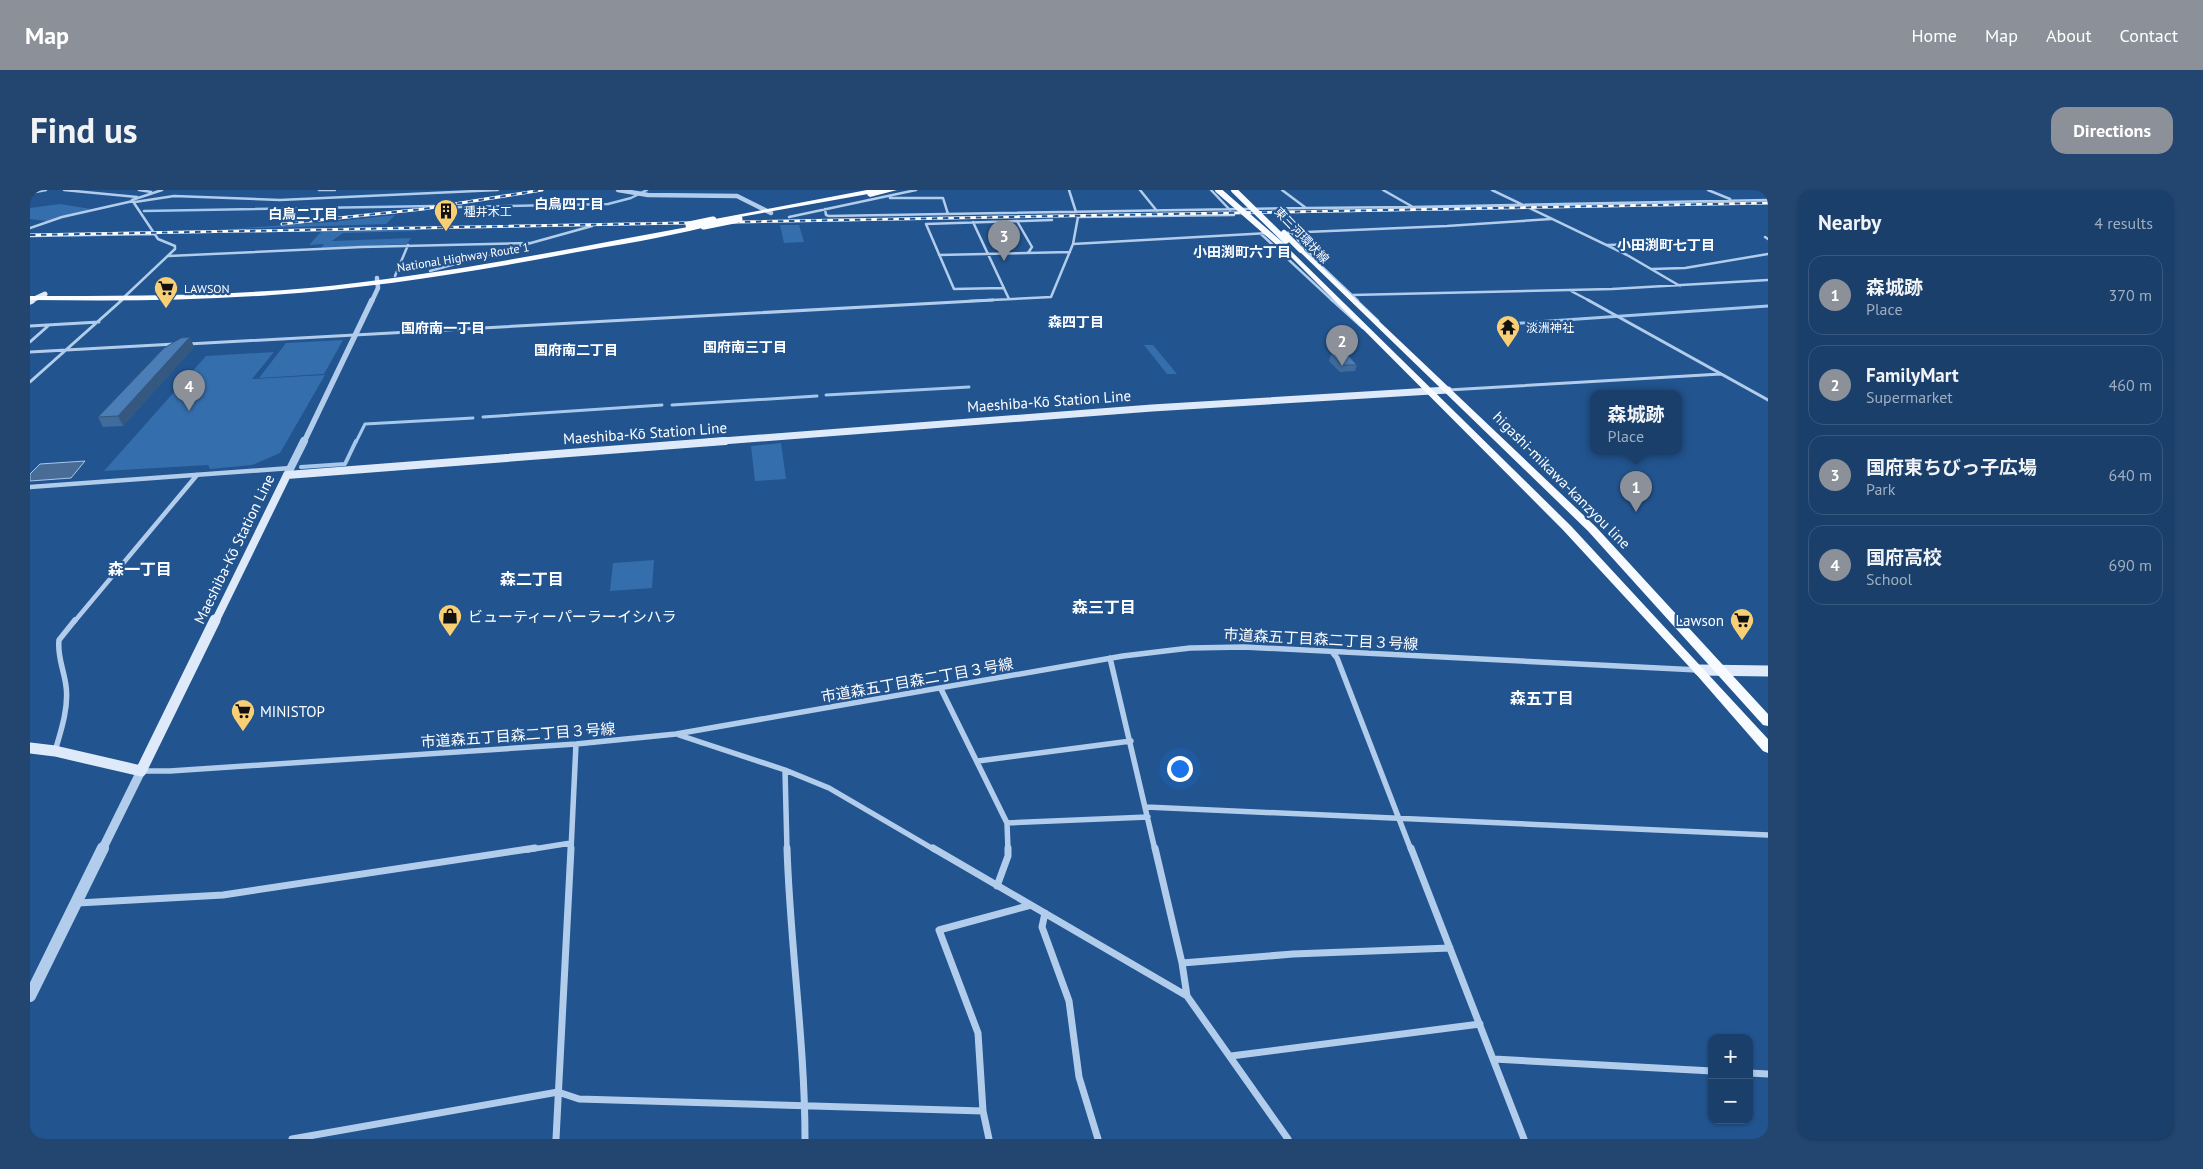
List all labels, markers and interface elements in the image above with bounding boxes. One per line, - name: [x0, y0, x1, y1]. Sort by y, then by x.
- text: Map: [25, 20, 69, 51]
- text: Home: [1911, 24, 1957, 47]
- text: Map: [1985, 24, 2018, 47]
- text: About: [2046, 24, 2092, 47]
- text: Contact: [2120, 24, 2178, 47]
- text: Find us: [30, 107, 138, 153]
- button: Directions: [2051, 107, 2173, 154]
- district label: 白鳥四丁目: [534, 195, 604, 213]
- building icon: 種井木工: [433, 198, 459, 232]
- place label: 種井木工: [464, 204, 512, 219]
- street label: 東三河環状線: [1272, 204, 1332, 266]
- district label: 白鳥二丁目: [268, 205, 338, 223]
- text: Nearby: [1818, 209, 1881, 236]
- text: 4 results: [2094, 213, 2153, 233]
- pin: 3: [988, 220, 1020, 261]
- district label: 小田渕町七丁目: [1617, 236, 1715, 254]
- street label: National Highway Route 1: [396, 239, 530, 275]
- district label: 小田渕町六丁目: [1193, 243, 1291, 261]
- supermarket icon: LAWSON: [153, 275, 179, 309]
- text: 森城跡: [1866, 275, 1923, 299]
- place label: LAWSON: [184, 281, 230, 296]
- text: 1: [1830, 285, 1840, 305]
- text: 370 m: [2109, 285, 2152, 305]
- text: Place: [1866, 299, 1903, 319]
- district label: 森四丁目: [1048, 313, 1104, 331]
- temple icon: 淡洲神社: [1495, 314, 1521, 348]
- district label: 国府南一丁目: [401, 319, 485, 337]
- place label: 淡洲神社: [1526, 320, 1574, 335]
- pin: 2: [1326, 325, 1358, 366]
- district label: 国府南三丁目: [703, 338, 787, 356]
- district label: 国府南二丁目: [534, 341, 618, 359]
- text: FamilyMart: [1866, 363, 1959, 387]
- pin: 4: [173, 370, 205, 411]
- text: 2: [1830, 375, 1840, 395]
- text: 460 m: [2109, 375, 2152, 395]
- street label: Maeshiba-Kō Station Line: [966, 386, 1132, 416]
- text: Supermarket: [1866, 387, 1953, 407]
- popup: [1590, 390, 1682, 455]
- text: 森城跡: [1607, 402, 1665, 426]
- street label: higashi-mikawa-kanzyou line: [1489, 407, 1635, 553]
- street label: Maeshiba-Kō Station Line: [562, 418, 728, 448]
- text: Place: [1607, 426, 1644, 446]
- text: 国府東ちびっ子広場: [1866, 455, 2037, 479]
- text: 3: [1830, 465, 1840, 485]
- text: 640 m: [2109, 465, 2152, 485]
- street label: Maeshiba-Kō Station Line: [189, 471, 279, 627]
- pin: 1: [1620, 471, 1652, 512]
- text: Park: [1866, 479, 1895, 499]
- text: 国府高校: [1866, 545, 1942, 569]
- text: 4: [1830, 555, 1840, 575]
- text: 690 m: [2109, 555, 2152, 575]
- district label: 森一丁目: [108, 559, 172, 579]
- district label: 森二丁目: [500, 569, 564, 589]
- text: School: [1866, 569, 1912, 589]
- district label: 森三丁目: [1072, 597, 1136, 617]
- shop icon: ビューティーパーラーイシハラ: [437, 603, 463, 637]
- place label: ビューティーパーラーイシハラ: [468, 607, 677, 626]
- supermarket icon: Lawson: [1729, 607, 1755, 641]
- place label: Lawson: [1676, 611, 1724, 630]
- street label: 市道森五丁目森二丁目３号線: [1223, 624, 1419, 654]
- street label: 市道森五丁目森二丁目３号線: [819, 654, 1015, 706]
- district label: 森五丁目: [1510, 688, 1574, 708]
- supermarket icon: MINISTOP: [230, 698, 256, 732]
- place label: MINISTOP: [260, 702, 325, 721]
- street label: 市道森五丁目森二丁目３号線: [420, 719, 616, 751]
- your location: [1167, 756, 1193, 782]
- map controls: [1708, 1034, 1753, 1124]
- button: +: [1708, 1034, 1753, 1079]
- button: −: [1708, 1079, 1753, 1124]

